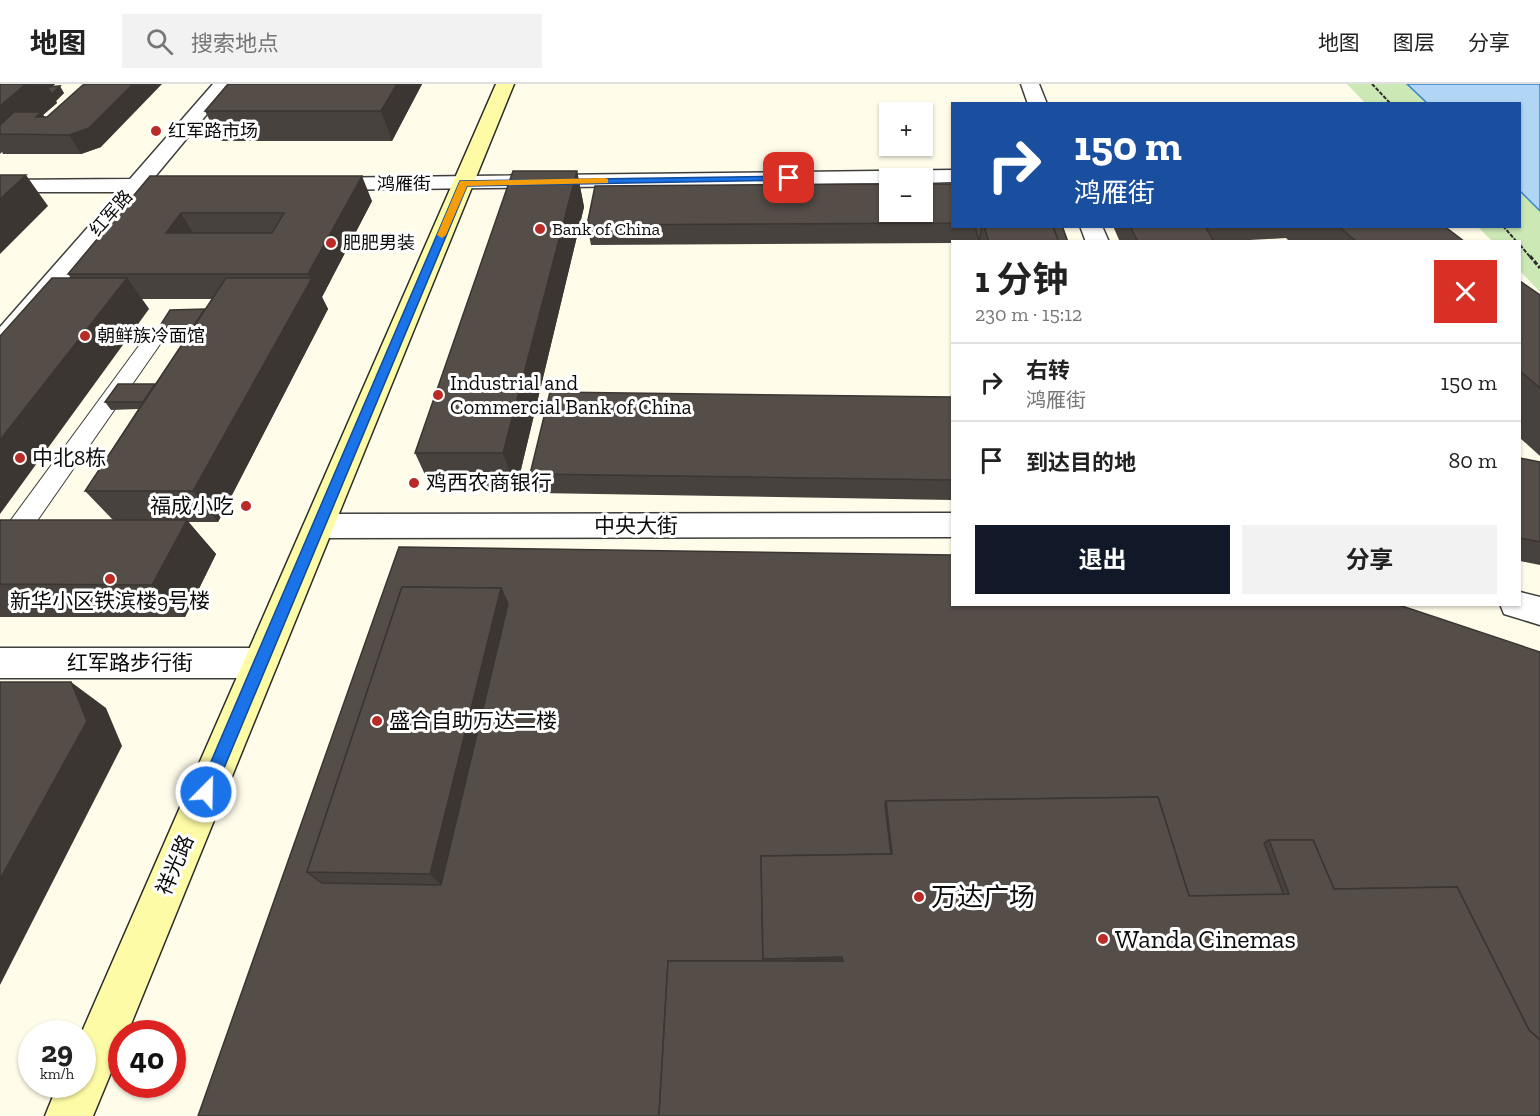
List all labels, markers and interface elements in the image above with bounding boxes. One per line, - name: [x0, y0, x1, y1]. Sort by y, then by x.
- search box: [122, 14, 542, 68]
- icon: search: [143, 25, 176, 58]
- text: 地图: [30, 27, 86, 60]
- text: 搜索地点: [191, 30, 279, 57]
- text: 地图: [1318, 30, 1360, 55]
- text: 图层: [1393, 30, 1435, 55]
- text: 分享: [1468, 30, 1510, 55]
- map controls: [879, 102, 933, 222]
- button: +: [879, 102, 933, 156]
- place label: 红军路市场: [168, 120, 258, 142]
- text: 150 m: [1074, 120, 1182, 171]
- marker: 红军路市场: [149, 124, 163, 138]
- icon: right: [975, 126, 1053, 204]
- pin: [763, 152, 814, 203]
- icon: arrive: [772, 161, 805, 194]
- button: −: [879, 168, 933, 222]
- street label: 鸿雁街: [377, 173, 431, 195]
- text: 鸿雁街: [1074, 177, 1155, 209]
- street label: 红军路: [85, 185, 137, 241]
- place label: Bank of China: [552, 218, 660, 240]
- marker: Bank of China: [533, 222, 547, 236]
- place label: 肥肥男装: [343, 232, 415, 254]
- marker: 肥肥男装: [324, 236, 338, 250]
- text: 1 分钟: [975, 258, 1068, 301]
- button: close: [1434, 260, 1497, 323]
- text: 230 m · 15:12: [975, 302, 1082, 326]
- place label: 朝鲜族冷面馆: [97, 325, 205, 347]
- marker: 朝鲜族冷面馆: [78, 329, 92, 343]
- text: 右转: [1026, 357, 1070, 384]
- icon: right: [975, 366, 1008, 399]
- text: 150 m: [1441, 369, 1497, 396]
- place label: Industrial and Commercial Bank of China: [450, 370, 692, 419]
- marker: Industrial and Commercial Bank of China: [431, 388, 445, 402]
- text: 鸿雁街: [1026, 388, 1086, 412]
- icon: arrive: [975, 444, 1008, 477]
- place label: 中北8栋: [32, 445, 106, 470]
- text: 80 m: [1449, 447, 1497, 474]
- text: 到达目的地: [1026, 449, 1136, 476]
- marker: 中北8栋: [13, 451, 27, 465]
- place label: 鸡西农商银行: [426, 470, 552, 495]
- marker: 鸡西农商银行: [407, 476, 421, 490]
- place label: 福成小吃: [150, 493, 234, 518]
- marker: 福成小吃: [239, 499, 253, 513]
- street label: 中央大街: [594, 513, 678, 538]
- button: 退出: [975, 525, 1230, 594]
- button: 分享: [1242, 525, 1497, 594]
- marker: 新华小区铁滨楼9号楼: [103, 572, 117, 586]
- place label: 新华小区铁滨楼9号楼: [10, 588, 210, 613]
- street label: 红军路步行街: [67, 650, 193, 675]
- place label: 盛合自助万达二楼: [389, 708, 557, 733]
- marker: 盛合自助万达二楼: [370, 714, 384, 728]
- position arrow: [174, 760, 238, 824]
- street label: 祥光路: [151, 831, 198, 899]
- place label: 万达广场: [931, 881, 1035, 913]
- marker: 万达广场: [912, 890, 926, 904]
- place label: Wanda Cinemas: [1115, 923, 1296, 955]
- marker: Wanda Cinemas: [1096, 932, 1110, 946]
- speed limit sign: 40: [108, 1020, 186, 1098]
- text: 29: [41, 1034, 73, 1070]
- text: km/h: [40, 1065, 74, 1083]

